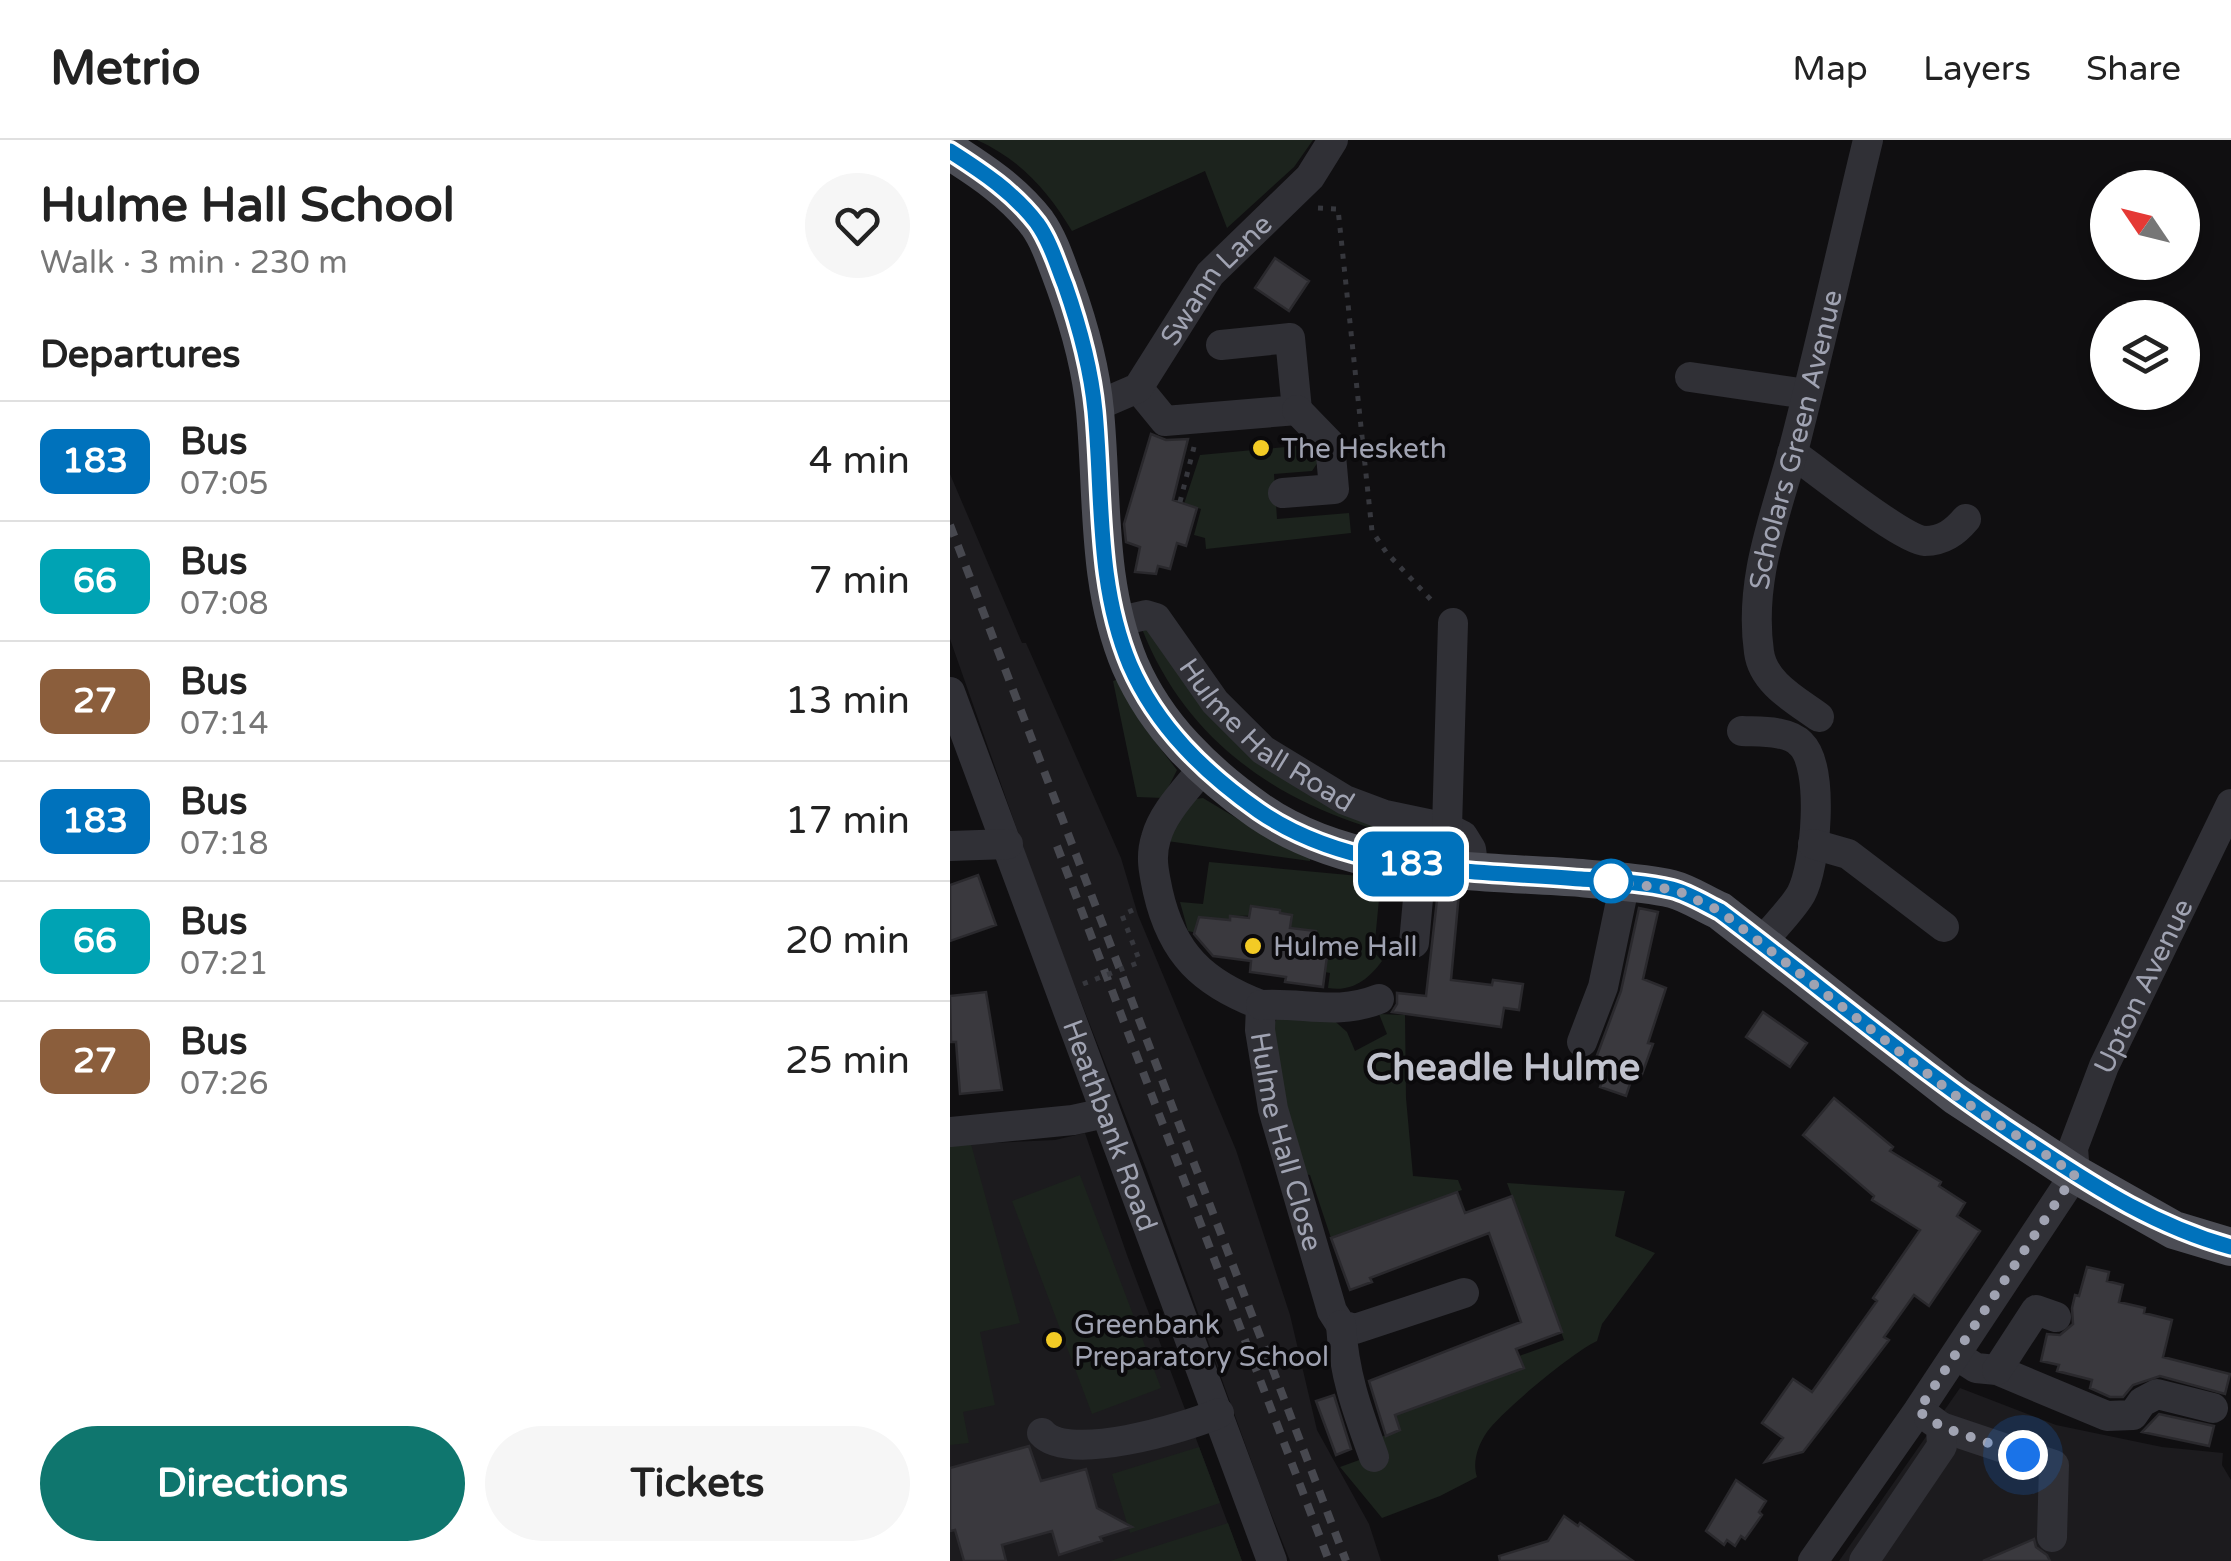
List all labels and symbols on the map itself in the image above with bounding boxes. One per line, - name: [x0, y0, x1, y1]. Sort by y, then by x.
- north arrow: [2090, 170, 2200, 280]
- street label: Swann Lane: [1153, 207, 1280, 352]
- street label: Scholars Green Avenue: [1742, 287, 1850, 592]
- place label: The Hesketh: [1281, 432, 1447, 466]
- marker: The Hesketh: [1250, 437, 1272, 459]
- street label: Hulme Hall Road: [1172, 652, 1360, 820]
- line badge: 183: [1354, 832, 1468, 896]
- unlabelled marker: [1590, 860, 1632, 902]
- street label: Upton Avenue: [2087, 893, 2201, 1080]
- place label: Hulme Hall: [1273, 930, 1417, 964]
- marker: Hulme Hall: [1242, 935, 1264, 957]
- street label: Heathbank Road: [1055, 1015, 1164, 1236]
- street label: Hulme Hall Close: [1243, 1030, 1329, 1255]
- district label: Cheadle Hulme: [1366, 1045, 1640, 1091]
- place label: Greenbank Preparatory School: [1074, 1308, 1329, 1374]
- marker: Greenbank Preparatory School: [1043, 1329, 1065, 1351]
- your location: [1998, 1430, 2048, 1480]

